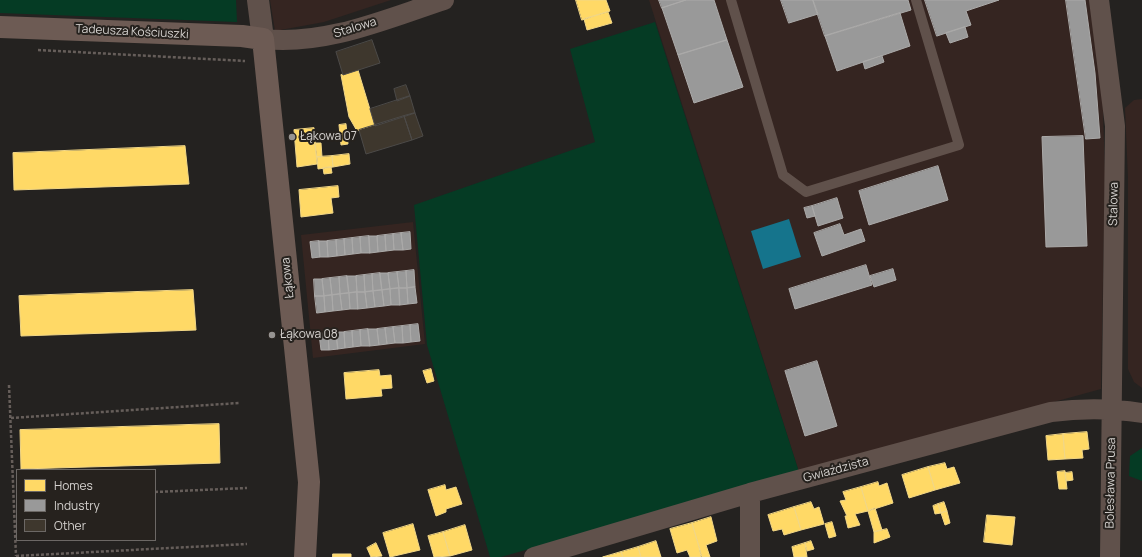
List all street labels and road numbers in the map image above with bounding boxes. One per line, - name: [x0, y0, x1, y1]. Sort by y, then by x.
- street label: Stalowa: [332, 15, 378, 41]
- street label: Tadeusza Kościuszki: [75, 22, 189, 42]
- street label: Stalowa: [1106, 182, 1122, 226]
- street label: Łąkowa: [279, 257, 297, 299]
- street label: Bolesława Prusa: [1103, 437, 1119, 529]
- street label: Gwiaździsta: [802, 454, 870, 486]

